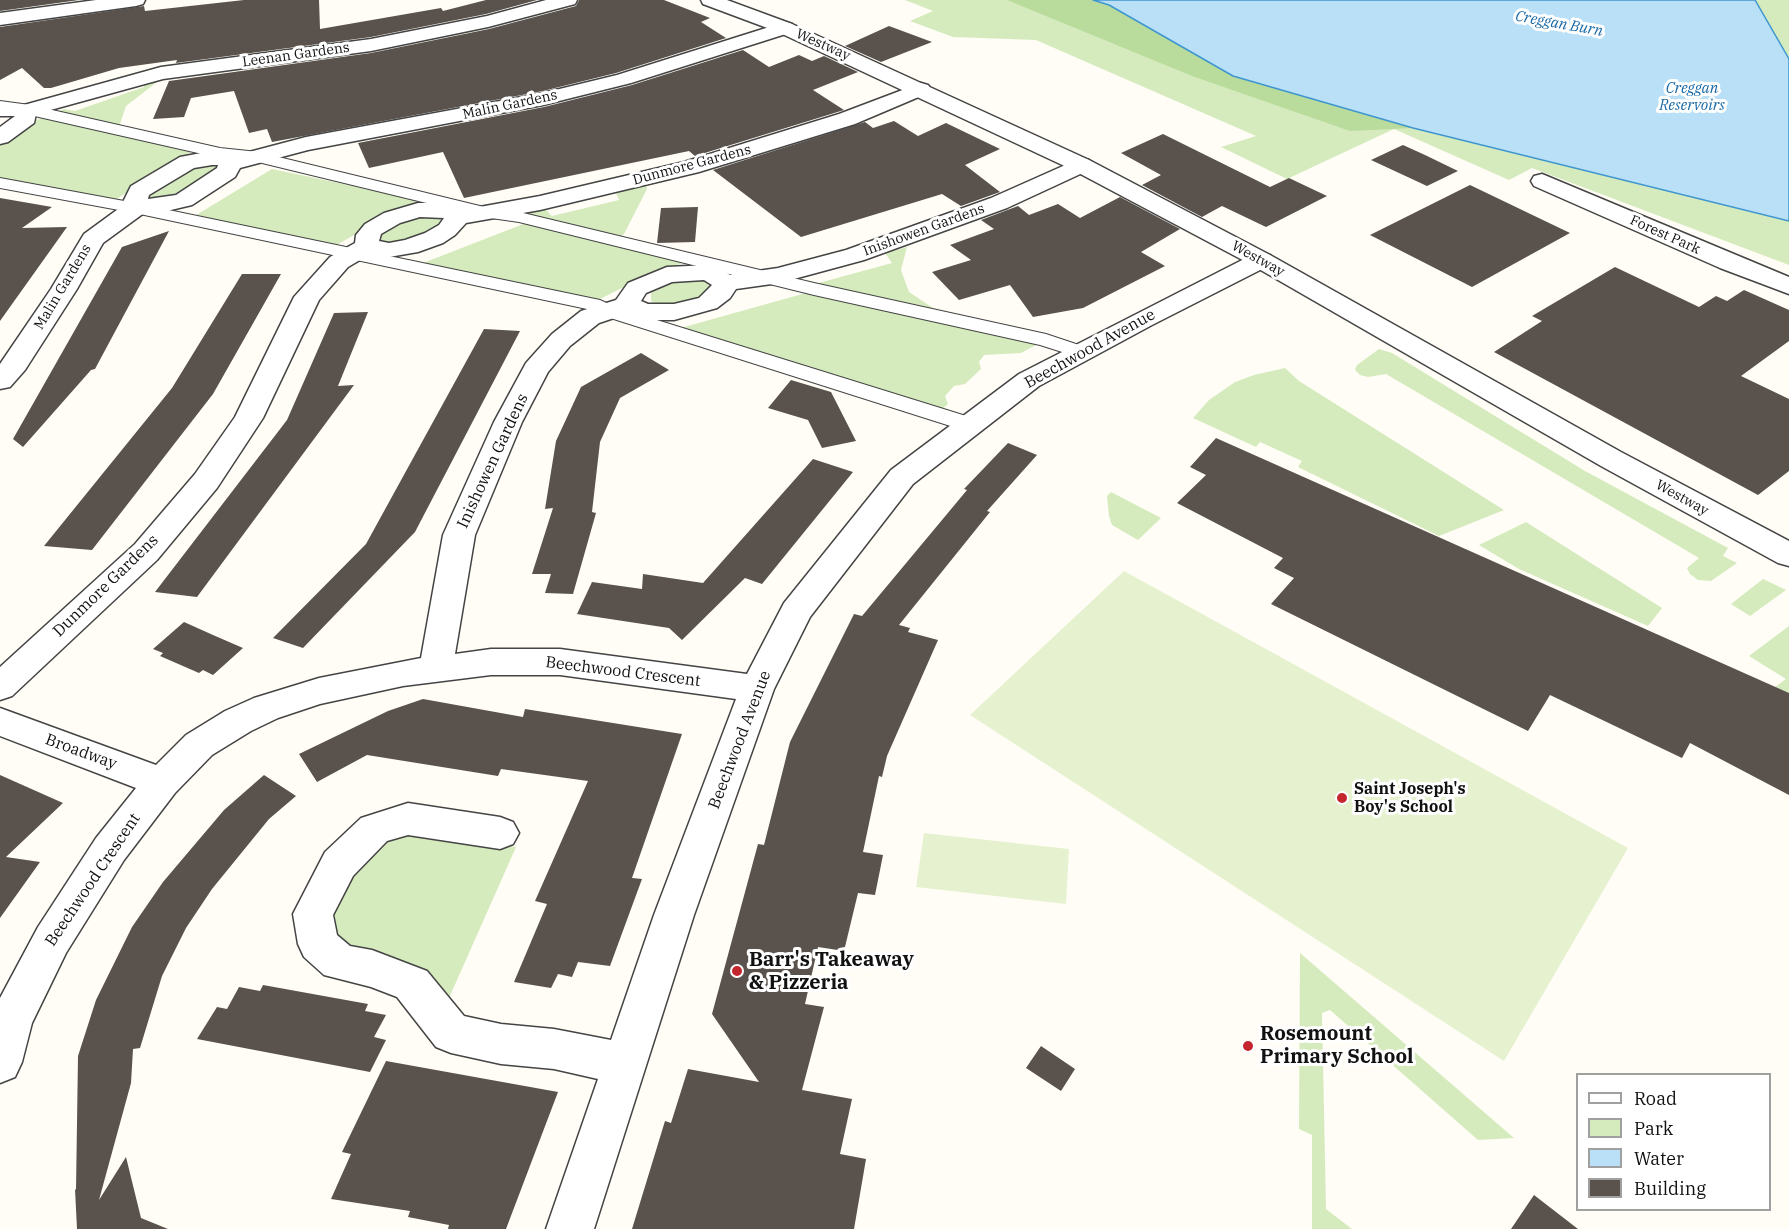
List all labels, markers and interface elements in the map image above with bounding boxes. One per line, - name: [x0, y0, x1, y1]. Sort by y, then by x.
- water label: Creggan Burn: [1514, 7, 1604, 41]
- street label: Westway: [793, 26, 853, 64]
- street label: Leenan Gardens: [241, 39, 351, 71]
- water label: Creggan Reservoirs: [1659, 80, 1725, 115]
- street label: Malin Gardens: [461, 87, 559, 123]
- street label: Dunmore Gardens: [631, 141, 753, 189]
- street label: Inishowen Gardens: [861, 200, 987, 260]
- street label: Forest Park: [1627, 212, 1703, 258]
- street label: Westway: [1229, 238, 1287, 280]
- street label: Malin Gardens: [31, 241, 95, 333]
- street label: Beechwood Avenue: [1021, 305, 1159, 393]
- street label: Inishowen Gardens: [453, 391, 533, 531]
- street label: Westway: [1653, 477, 1711, 519]
- street label: Dunmore Gardens: [49, 531, 163, 641]
- street label: Beechwood Crescent: [544, 653, 702, 691]
- street label: Beechwood Avenue: [705, 668, 775, 812]
- street label: Broadway: [43, 730, 119, 774]
- place label: Saint Joseph's Boy's School: [1354, 779, 1466, 817]
- marker: Saint Joseph's Boy's School: [1335, 791, 1349, 805]
- street label: Beechwood Crescent: [41, 810, 145, 950]
- place label: Barr's Takeaway & Pizzeria: [749, 948, 914, 995]
- marker: Barr's Takeaway & Pizzeria: [730, 964, 744, 978]
- place label: Rosemount Primary School: [1260, 1022, 1414, 1069]
- marker: Rosemount Primary School: [1241, 1039, 1255, 1053]
- legend: [1576, 1073, 1771, 1211]
- text: Road: [1634, 1087, 1677, 1110]
- text: Park: [1634, 1117, 1673, 1140]
- text: Water: [1634, 1147, 1684, 1170]
- text: Building: [1634, 1177, 1706, 1200]

